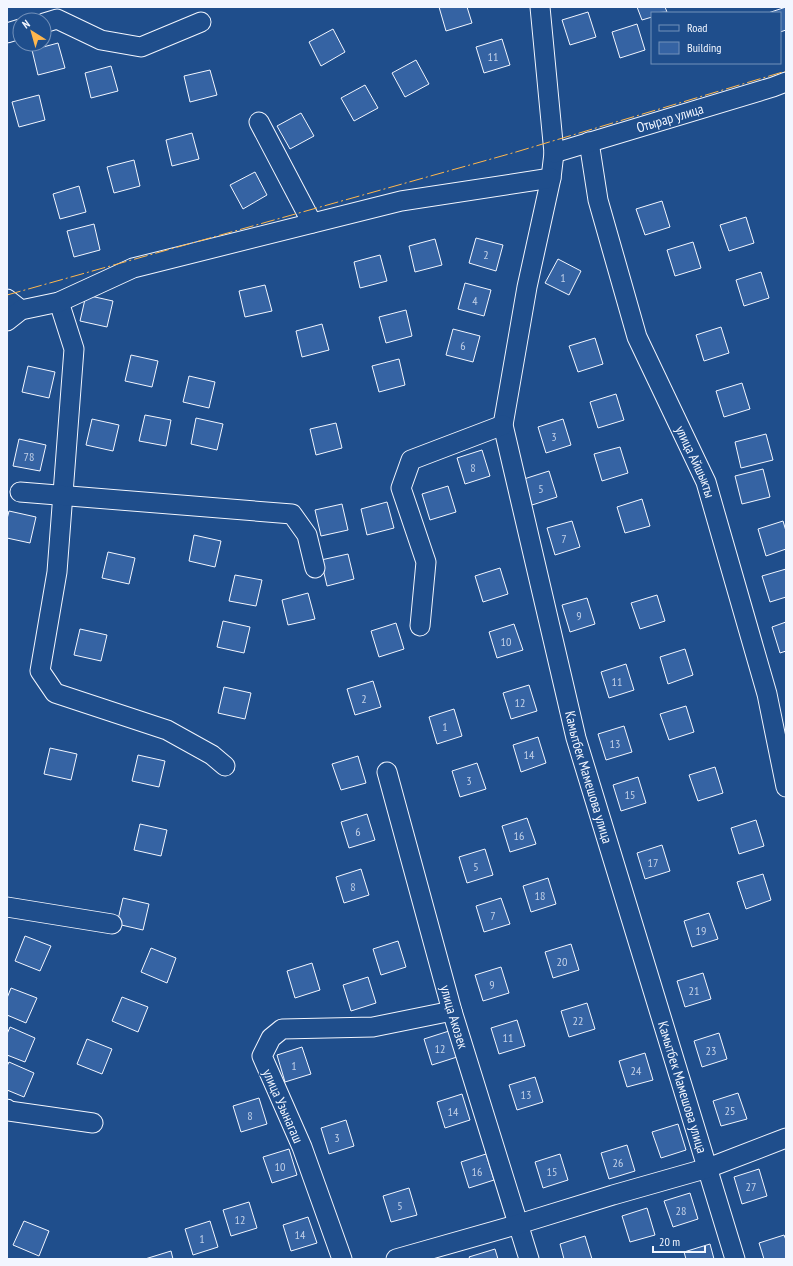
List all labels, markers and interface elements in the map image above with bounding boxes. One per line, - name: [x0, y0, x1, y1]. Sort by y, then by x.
- north arrow: [12, 12, 52, 52]
- legend: [651, 12, 781, 64]
- text: N: [19, 17, 33, 31]
- text: Road: [687, 20, 707, 35]
- text: Building: [687, 40, 722, 55]
- house number: 11: [488, 49, 498, 64]
- street label: Отырар улица: [634, 99, 706, 137]
- house number: 2: [483, 247, 489, 262]
- house number: 1: [560, 270, 566, 285]
- house number: 4: [472, 293, 478, 308]
- house number: 6: [460, 338, 466, 353]
- street label: улица Айшыкты: [671, 423, 719, 500]
- house number: 3: [551, 429, 557, 444]
- house number: 78: [24, 449, 34, 464]
- house number: 8: [470, 460, 476, 475]
- house number: 5: [538, 481, 544, 496]
- house number: 7: [561, 531, 567, 546]
- house number: 9: [576, 608, 582, 623]
- house number: 10: [501, 634, 511, 649]
- house number: 11: [612, 674, 622, 689]
- house number: 2: [361, 691, 367, 706]
- house number: 12: [515, 695, 525, 710]
- street label: Камытбек Мамешова улица: [561, 709, 617, 845]
- house number: 1: [442, 719, 448, 734]
- house number: 13: [610, 736, 620, 751]
- house number: 14: [524, 747, 535, 762]
- house number: 3: [466, 773, 472, 788]
- house number: 15: [625, 787, 635, 802]
- house number: 6: [355, 824, 361, 839]
- house number: 16: [514, 828, 524, 843]
- house number: 17: [648, 855, 658, 870]
- house number: 5: [473, 859, 479, 874]
- house number: 8: [350, 879, 356, 894]
- house number: 18: [535, 888, 545, 903]
- house number: 7: [490, 908, 496, 923]
- house number: 19: [696, 923, 706, 938]
- house number: 20: [557, 954, 567, 969]
- house number: 9: [489, 977, 495, 992]
- street label: улица Акозек: [436, 983, 472, 1052]
- house number: 21: [689, 983, 699, 998]
- house number: 22: [573, 1013, 583, 1028]
- street label: Камытбек Мамешова улица: [654, 1019, 711, 1155]
- house number: 11: [503, 1030, 513, 1045]
- house number: 12: [435, 1041, 445, 1056]
- house number: 23: [706, 1043, 716, 1058]
- house number: 1: [291, 1058, 297, 1073]
- house number: 24: [631, 1063, 642, 1078]
- street label: улица Узынагаш: [259, 1066, 307, 1146]
- house number: 13: [521, 1087, 531, 1102]
- house number: 25: [725, 1103, 735, 1118]
- house number: 14: [448, 1104, 459, 1119]
- house number: 8: [247, 1108, 253, 1123]
- house number: 3: [334, 1130, 340, 1145]
- house number: 26: [613, 1155, 623, 1170]
- house number: 10: [275, 1159, 285, 1174]
- house number: 16: [472, 1164, 482, 1179]
- house number: 15: [547, 1164, 557, 1179]
- house number: 27: [746, 1179, 756, 1194]
- house number: 5: [397, 1198, 403, 1213]
- house number: 28: [676, 1203, 686, 1218]
- house number: 12: [235, 1212, 245, 1227]
- house number: 14: [295, 1227, 306, 1242]
- scale bar: [653, 1228, 705, 1254]
- house number: 1: [199, 1231, 205, 1246]
- text: 20 m: [659, 1234, 680, 1249]

